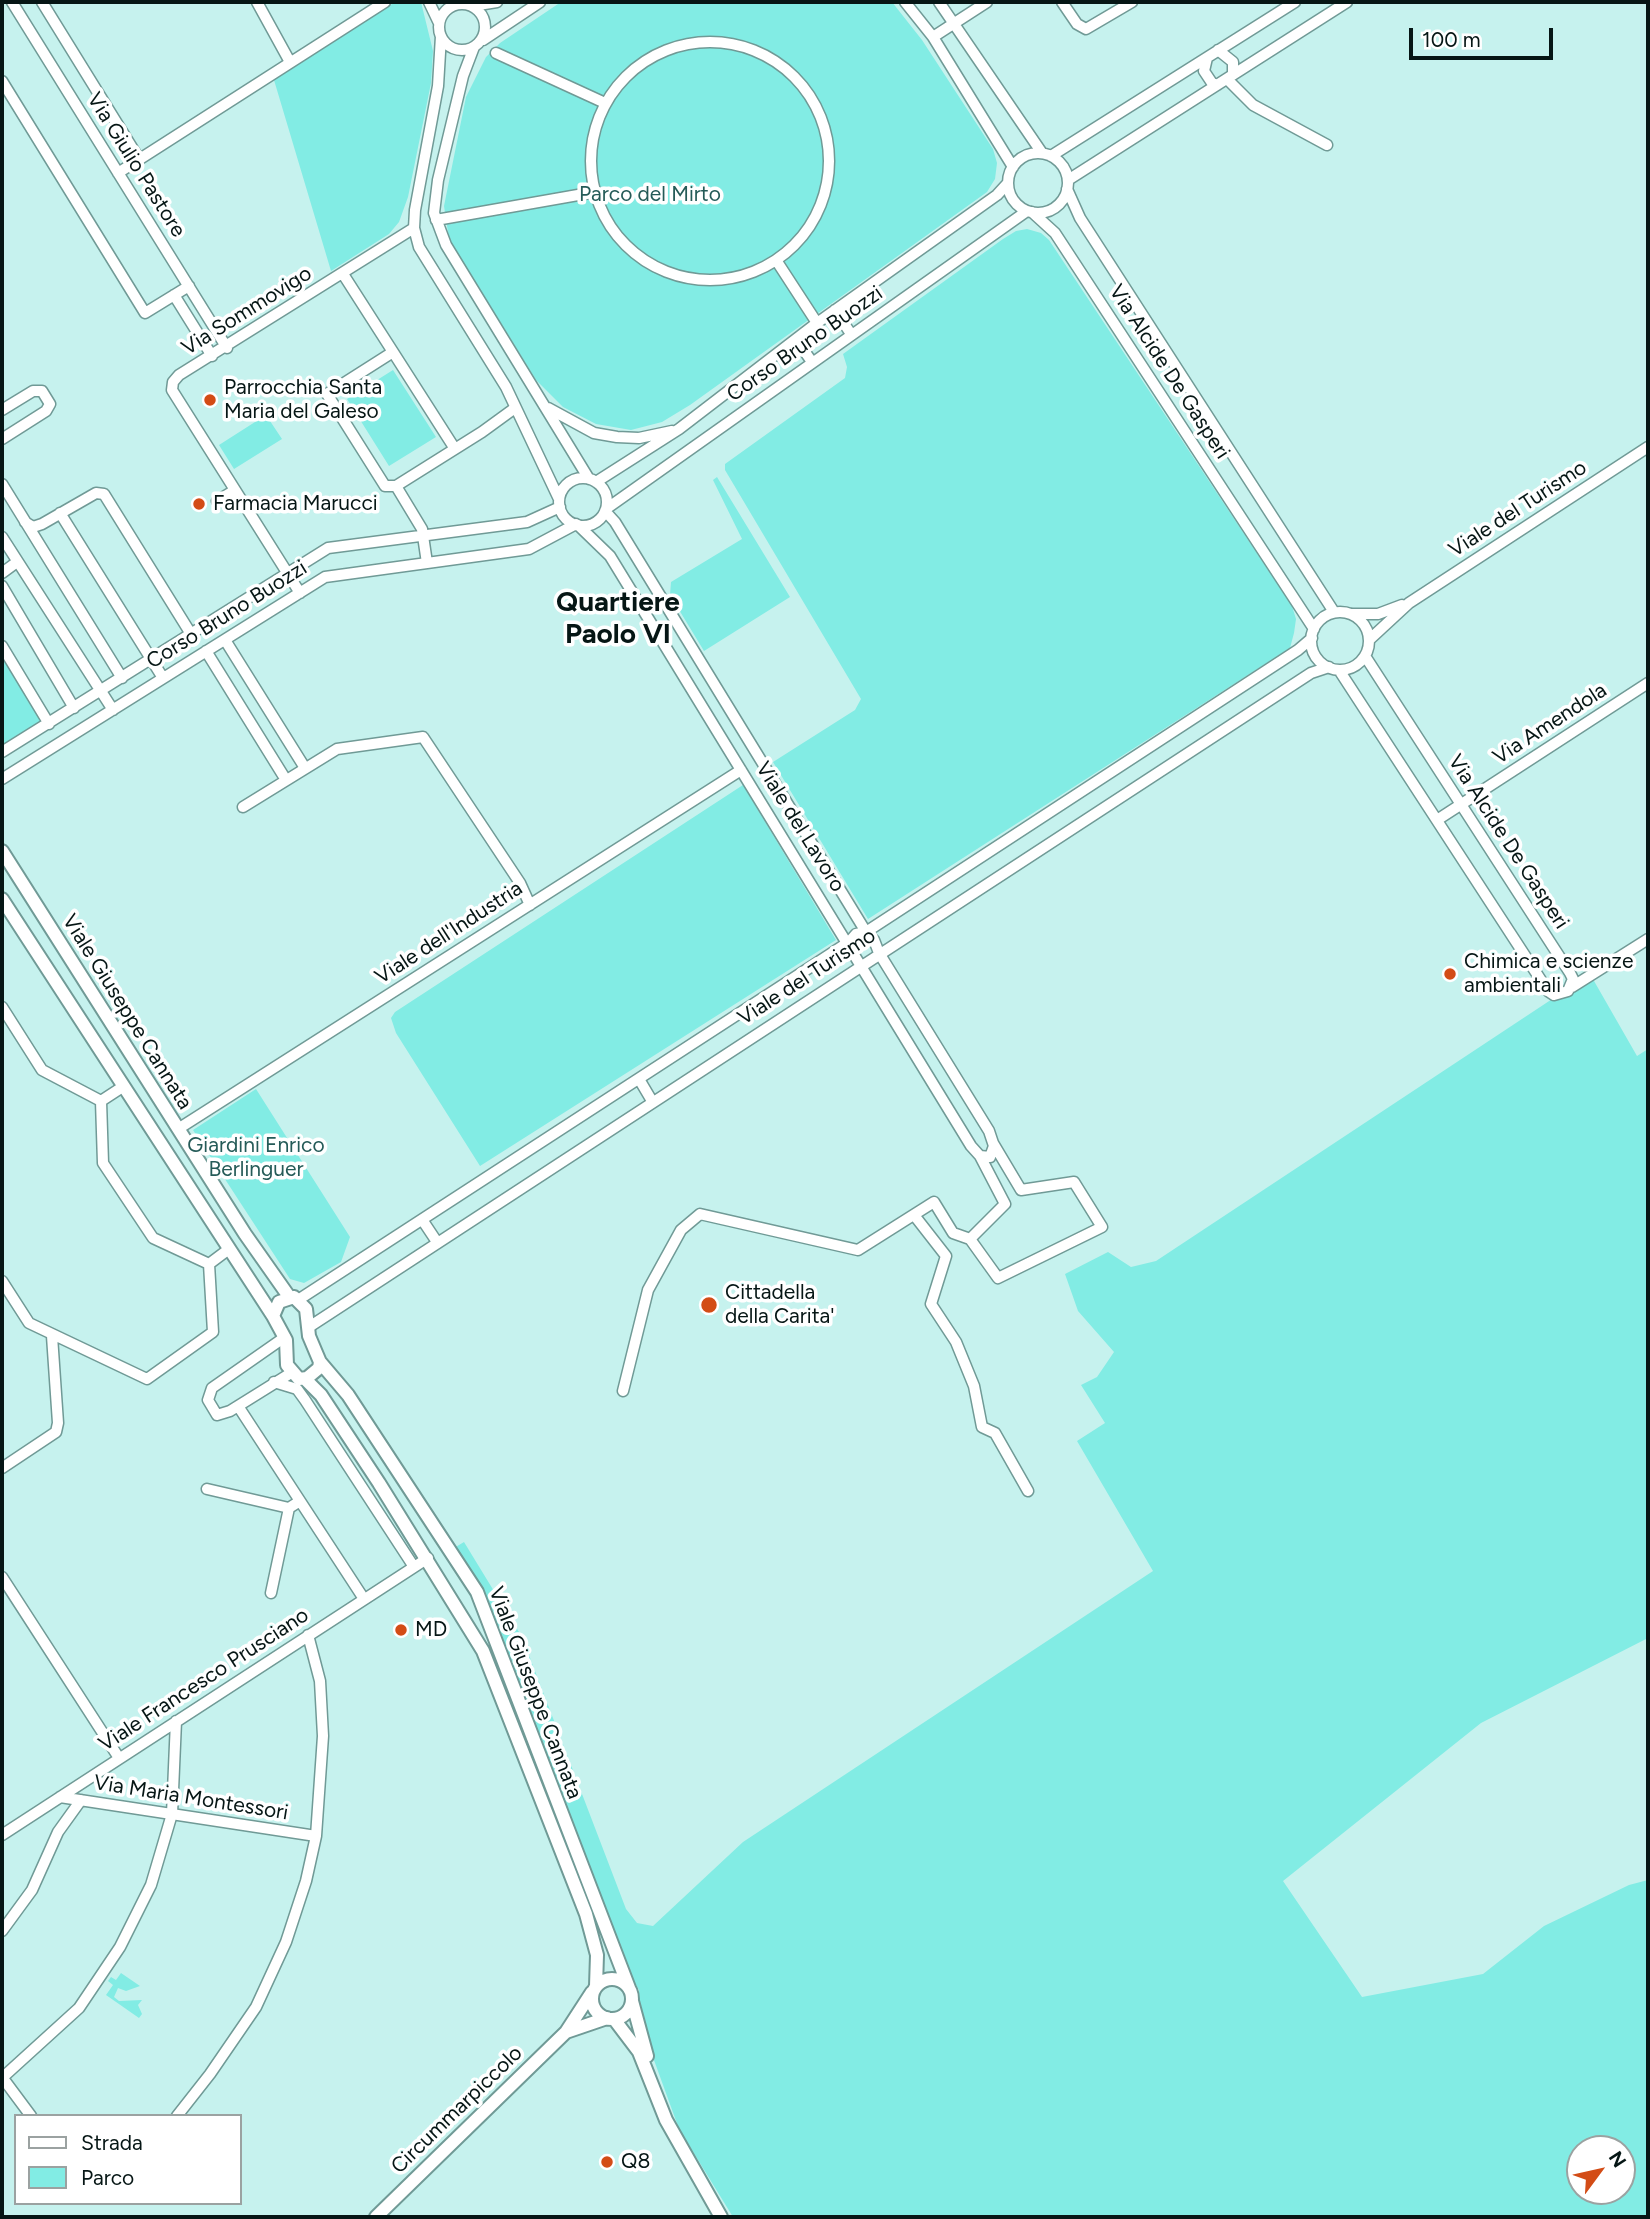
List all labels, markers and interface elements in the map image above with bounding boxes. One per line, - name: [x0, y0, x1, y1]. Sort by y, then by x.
- scale bar: [1412, 14, 1556, 58]
- text: 100 m: [1422, 27, 1481, 52]
- street label: Via Giulio Pastore: [81, 88, 191, 242]
- park label: Parco del Mirto: [579, 182, 721, 208]
- street label: Via Sommovigo: [177, 261, 317, 361]
- street label: Via Alcide De Gasperi: [1103, 280, 1235, 464]
- street label: Corso Bruno Buozzi: [722, 281, 888, 407]
- place label: Parrocchia Santa Maria del Galeso: [224, 375, 382, 425]
- marker: Parrocchia Santa Maria del Galeso: [202, 392, 218, 408]
- street label: Viale del Turismo: [1444, 455, 1592, 563]
- place label: Farmacia Marucci: [213, 491, 378, 517]
- marker: Farmacia Marucci: [191, 496, 207, 512]
- street label: Corso Bruno Buozzi: [142, 555, 312, 675]
- district label: Quartiere Paolo VI: [556, 586, 680, 652]
- street label: Via Amendola: [1488, 678, 1612, 770]
- street label: Via Alcide De Gasperi: [1442, 750, 1574, 934]
- street label: Viale del Lavoro: [750, 757, 850, 897]
- street label: Viale dell'Industria: [371, 876, 527, 990]
- street label: Viale Giuseppe Cannata: [57, 910, 197, 1114]
- street label: Viale del Turismo: [733, 923, 881, 1031]
- place label: Chimica e scienze ambientali: [1464, 949, 1633, 999]
- marker: Chimica e scienze ambientali: [1442, 966, 1458, 982]
- park label: Giardini Enrico Berlinguer: [187, 1133, 325, 1183]
- place label: Cittadella della Carita': [725, 1280, 835, 1330]
- marker: Cittadella della Carita': [699, 1295, 719, 1315]
- street label: Viale Giuseppe Cannata: [483, 1583, 587, 1803]
- street label: Viale Francesco Prusciano: [94, 1603, 314, 1757]
- place label: MD: [415, 1617, 447, 1643]
- marker: MD: [393, 1622, 409, 1638]
- street label: Via Maria Montessori: [92, 1770, 290, 1826]
- street label: Circummarpiccolo: [386, 2041, 528, 2179]
- legend: [14, 2114, 242, 2205]
- text: Strada: [81, 2130, 143, 2155]
- north arrow: [1566, 2135, 1636, 2205]
- text: N: [1604, 2147, 1631, 2172]
- place label: Q8: [621, 2149, 650, 2175]
- marker: Q8: [599, 2154, 615, 2170]
- text: Parco: [81, 2165, 134, 2190]

